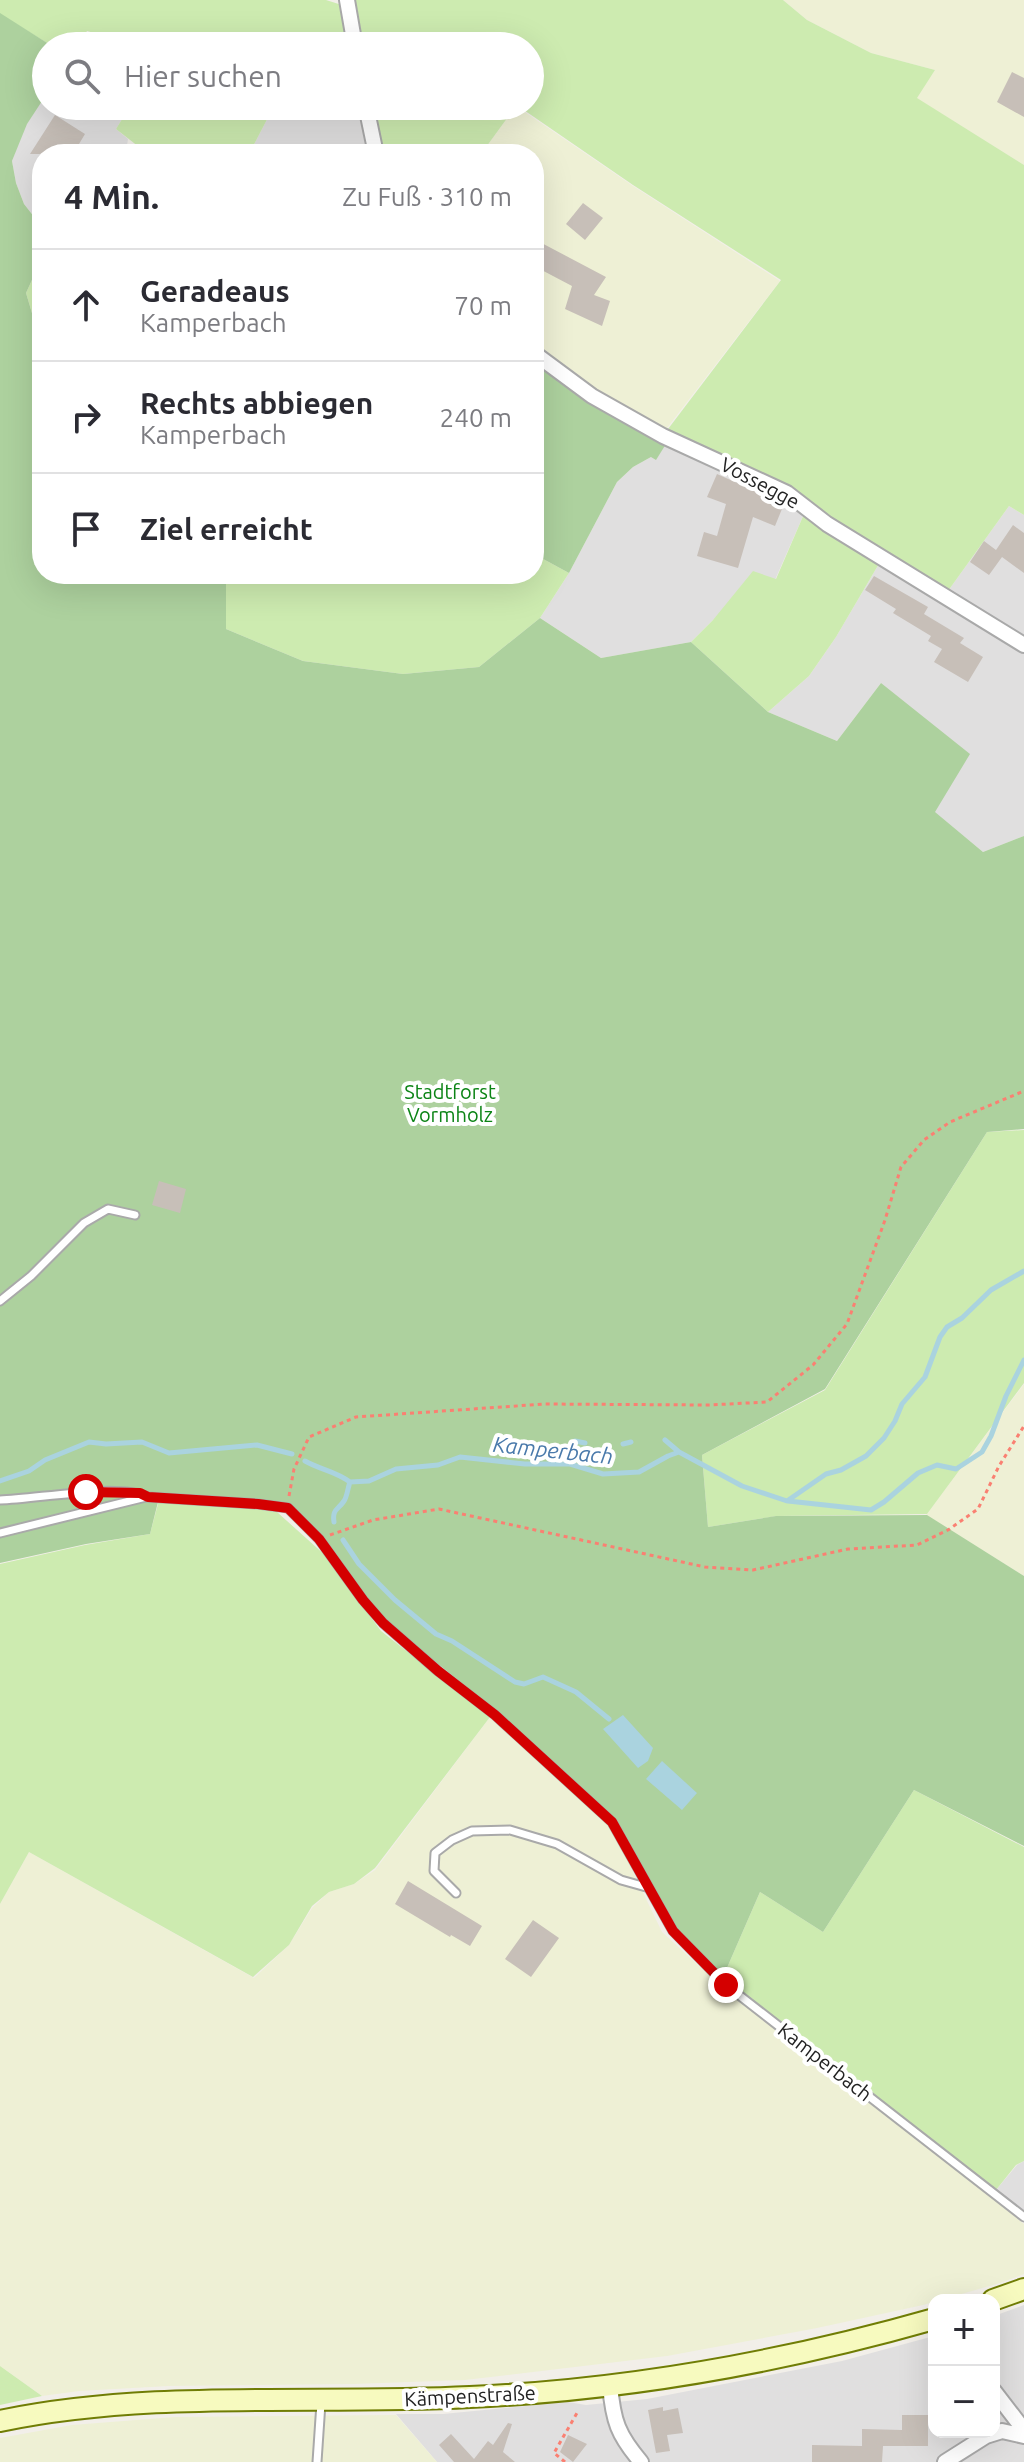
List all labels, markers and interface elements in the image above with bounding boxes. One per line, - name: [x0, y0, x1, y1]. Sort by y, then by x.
- search box: [32, 32, 544, 120]
- icon: search: [60, 54, 104, 98]
- text: Hier suchen: [124, 59, 282, 93]
- text: 4 Min.: [64, 177, 159, 215]
- text: Zu Fuß · 310 m: [342, 182, 512, 211]
- text: Geradeaus: [140, 274, 290, 308]
- icon: ahead: [64, 283, 108, 327]
- text: 70 m: [454, 291, 512, 320]
- text: Kamperbach: [140, 308, 287, 337]
- text: Rechts abbiegen: [140, 386, 373, 420]
- icon: right: [64, 395, 108, 439]
- text: 240 m: [440, 403, 512, 432]
- text: Kamperbach: [140, 420, 287, 449]
- street label: Vossegge: [717, 452, 804, 513]
- icon: arrive: [64, 507, 108, 551]
- text: Ziel erreicht: [140, 512, 313, 546]
- park label: Stadtforst Vormholz: [404, 1080, 496, 1126]
- water label: Kamperbach: [492, 1431, 614, 1468]
- route start: [68, 1474, 104, 1510]
- route end: [708, 1967, 744, 2003]
- street label: Kamperbach: [774, 2018, 877, 2105]
- map controls: [928, 2294, 1000, 2438]
- button: +: [928, 2294, 1000, 2366]
- button: −: [928, 2366, 1000, 2438]
- street label: Kämpenstraße: [404, 2381, 536, 2410]

